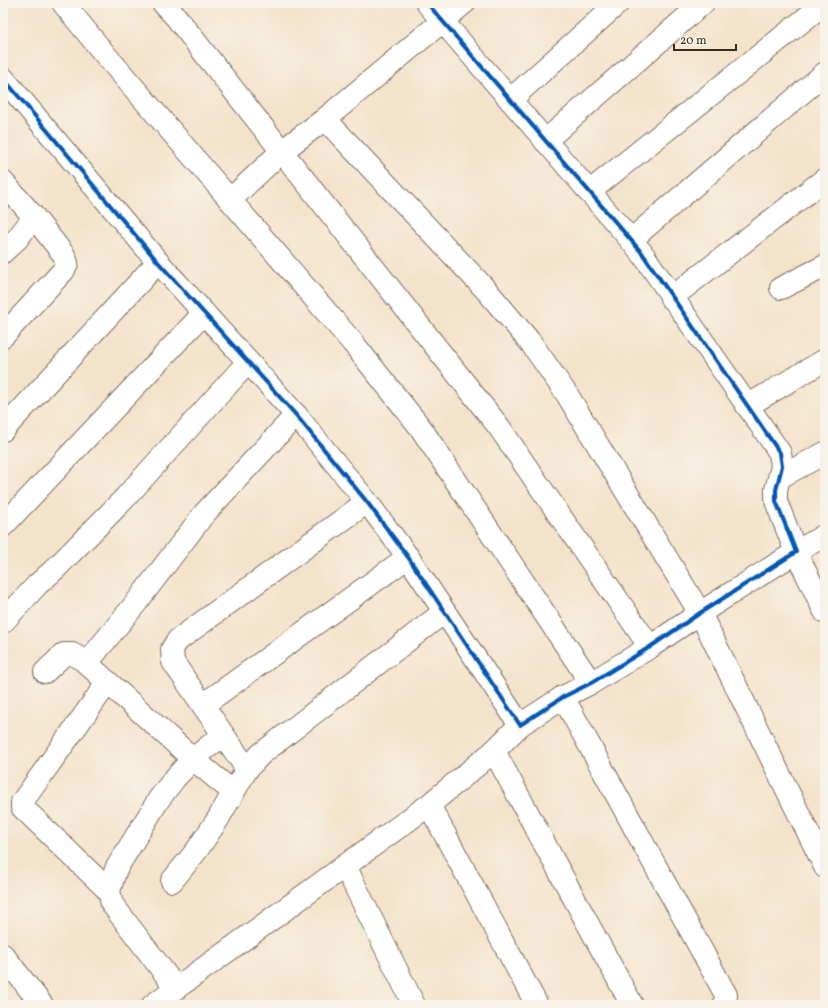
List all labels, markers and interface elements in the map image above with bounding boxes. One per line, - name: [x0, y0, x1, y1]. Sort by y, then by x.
- scale bar: [674, 26, 736, 52]
- text: 20 m: [680, 33, 707, 49]

